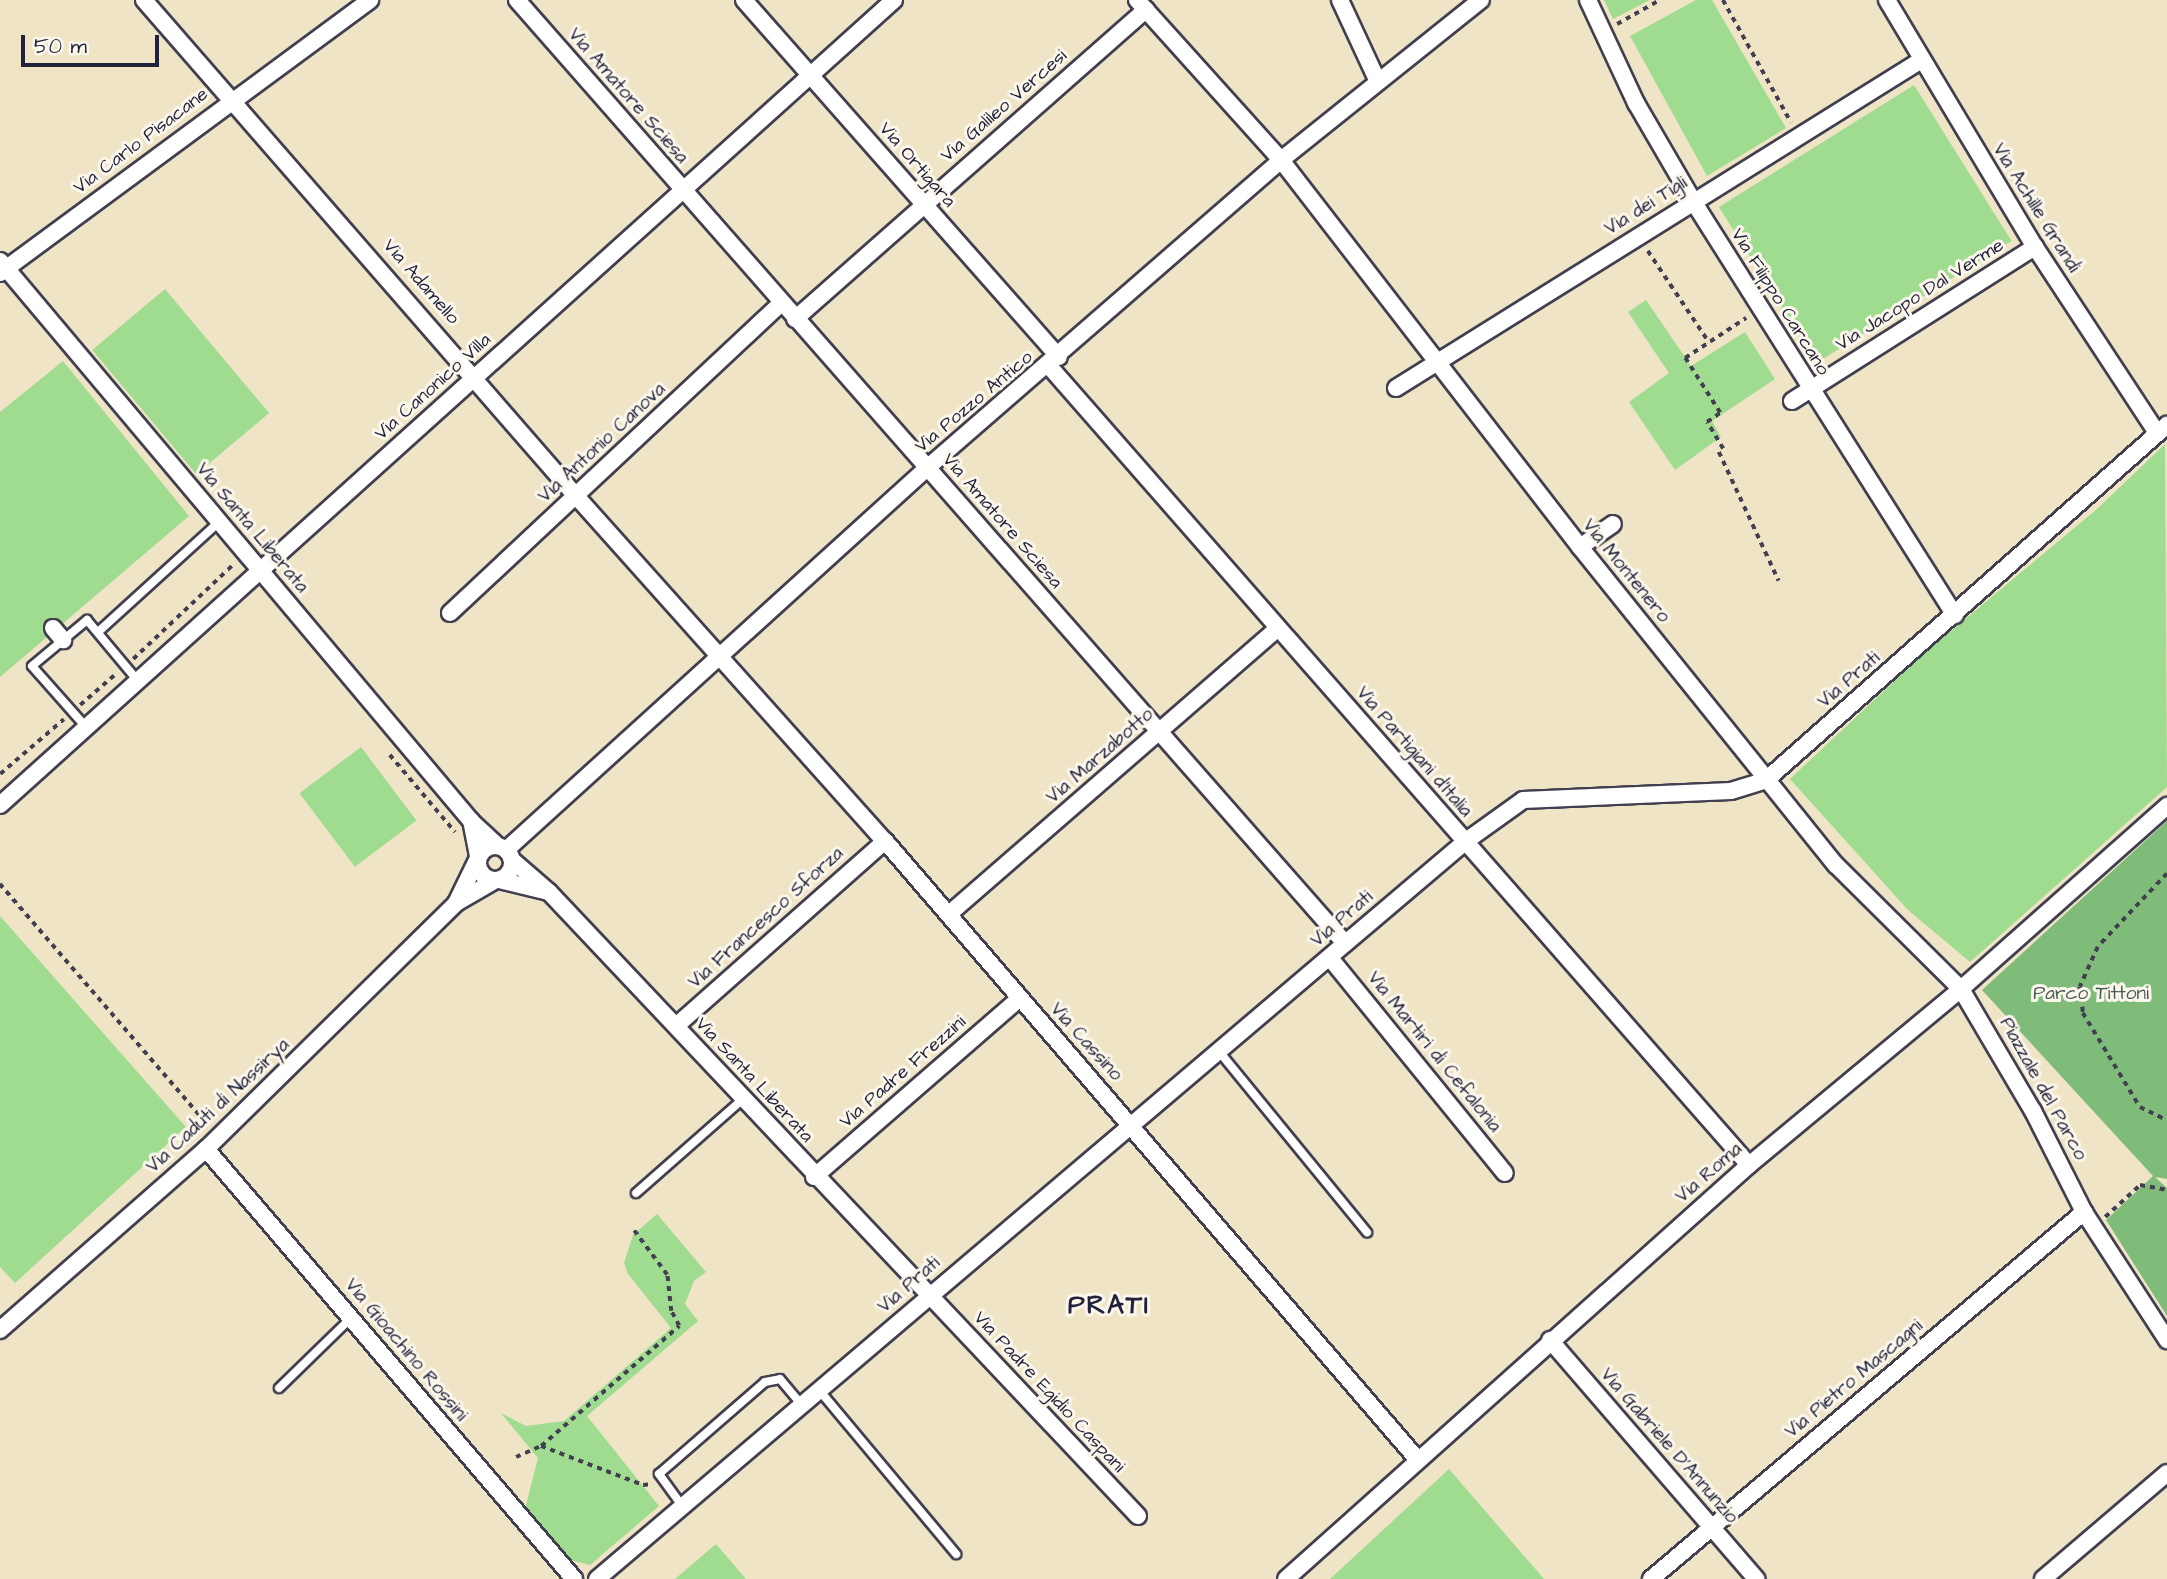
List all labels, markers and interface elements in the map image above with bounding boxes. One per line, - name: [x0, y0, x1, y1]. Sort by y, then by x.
- scale bar: [24, 21, 163, 65]
- street label: Via Amatore Sciesa: [563, 24, 693, 168]
- text: 50 m: [34, 32, 87, 61]
- street label: Via Galileo Vercesi: [936, 45, 1072, 167]
- street label: Via Carlo Pisacane: [69, 83, 213, 199]
- street label: Via Ortigara: [874, 118, 960, 212]
- street label: Via Achille Grandi: [1987, 139, 2085, 277]
- street label: Via dei Tigli: [1601, 172, 1691, 240]
- street label: Via Filippo Carcano: [1726, 224, 1834, 380]
- street label: Via Jacopo Dal Verme: [1832, 234, 2008, 356]
- street label: Via Adamello: [378, 235, 464, 329]
- street label: Via Canonico Villa: [370, 329, 496, 445]
- street label: Via Pozzo Antico: [910, 346, 1038, 458]
- street label: Via Antonio Canova: [534, 378, 670, 508]
- street label: Via Amatore Sciesa: [937, 449, 1067, 593]
- street label: Via Santa Liberata: [191, 458, 313, 598]
- street label: Via Montenero: [1577, 515, 1675, 627]
- street label: Via Prati: [1813, 647, 1885, 713]
- street label: Via Partigiani d'Italia: [1351, 682, 1477, 822]
- street label: Via Marzabotto: [1042, 703, 1158, 809]
- street label: Via Francesco Sforza: [684, 842, 848, 994]
- street label: Via Prati: [1306, 886, 1378, 952]
- street label: Via Martiri di Cefalonia: [1362, 967, 1506, 1137]
- park label: Parco Tittoni: [2033, 983, 2149, 1005]
- street label: Via Cassino: [1045, 998, 1127, 1086]
- street label: Via Padre Frezzini: [835, 1011, 971, 1133]
- street label: Via Santa Liberata: [690, 1013, 818, 1147]
- street label: Piazzale del Parco: [1994, 1014, 2092, 1164]
- street label: Via Caduti di Nassirya: [142, 1034, 294, 1178]
- street label: Via Roma: [1671, 1138, 1747, 1208]
- street label: Via Prati: [873, 1252, 945, 1318]
- street label: Via Gioachino Rossini: [340, 1274, 472, 1426]
- district label: PRATI: [1069, 1290, 1149, 1322]
- street label: Via Padre Egidio Caspani: [968, 1307, 1130, 1477]
- street label: Via Pietro Mascagni: [1781, 1315, 1927, 1443]
- street label: Via Gabriele D'Annunzio: [1595, 1364, 1743, 1528]

